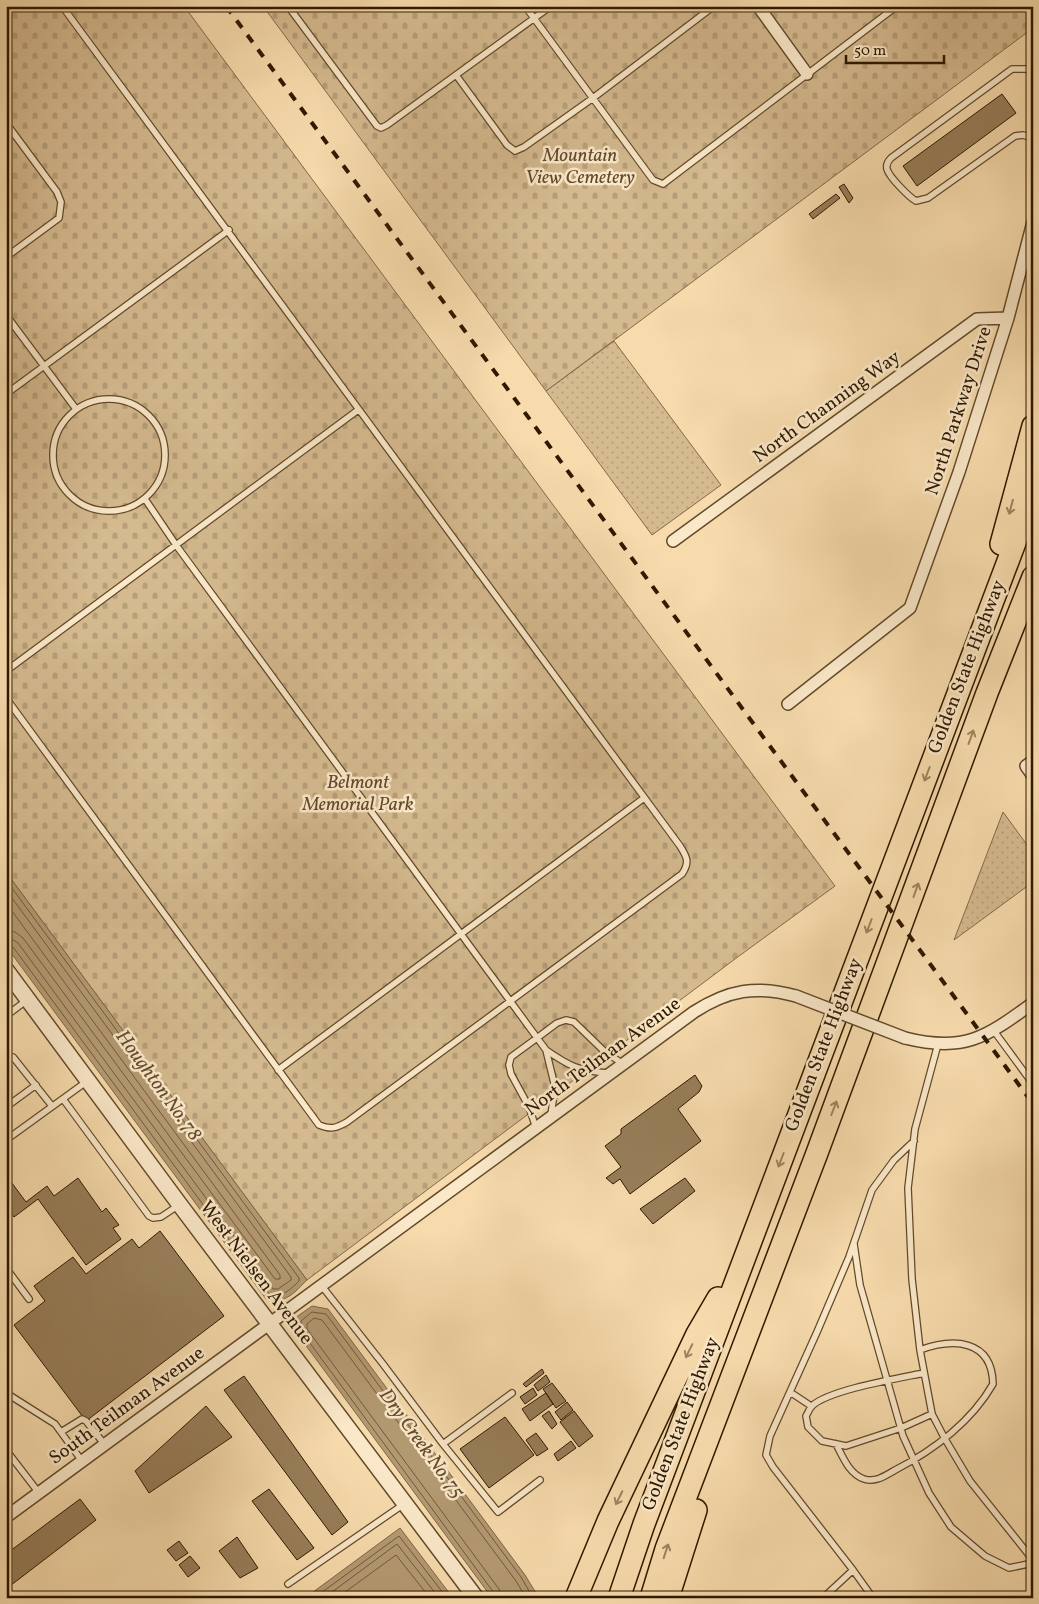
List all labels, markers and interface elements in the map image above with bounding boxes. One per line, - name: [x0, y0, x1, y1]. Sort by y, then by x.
- scale bar: [846, 32, 944, 64]
- text: 50 m: [854, 41, 886, 62]
- park label: Mountain View Cemetery: [525, 143, 635, 191]
- street label: North Parkway Drive: [919, 323, 999, 499]
- street label: North Channing Way: [748, 345, 906, 469]
- one-way arrow: [1006, 498, 1016, 514]
- street label: Golden State Highway: [922, 576, 1012, 758]
- one-way arrow: [967, 730, 976, 745]
- one-way arrow: [921, 766, 931, 781]
- park label: Belmont Memorial Park: [301, 770, 414, 818]
- one-way arrow: [912, 883, 921, 898]
- one-way arrow: [864, 918, 873, 933]
- street label: Golden State Highway: [779, 954, 869, 1136]
- street label: North Teilman Avenue: [520, 991, 686, 1123]
- water label: Houghton No. 78: [108, 1025, 208, 1147]
- one-way arrow: [830, 1100, 839, 1116]
- one-way arrow: [776, 1152, 785, 1167]
- street label: West Nielsen Avenue: [193, 1196, 319, 1350]
- street label: Golden State Highway: [636, 1333, 726, 1515]
- street label: South Teilman Avenue: [44, 1341, 210, 1471]
- one-way arrow: [683, 1343, 693, 1358]
- water label: Dry Creek No. 75: [371, 1383, 471, 1505]
- one-way arrow: [613, 1490, 623, 1505]
- one-way arrow: [662, 1544, 671, 1560]

